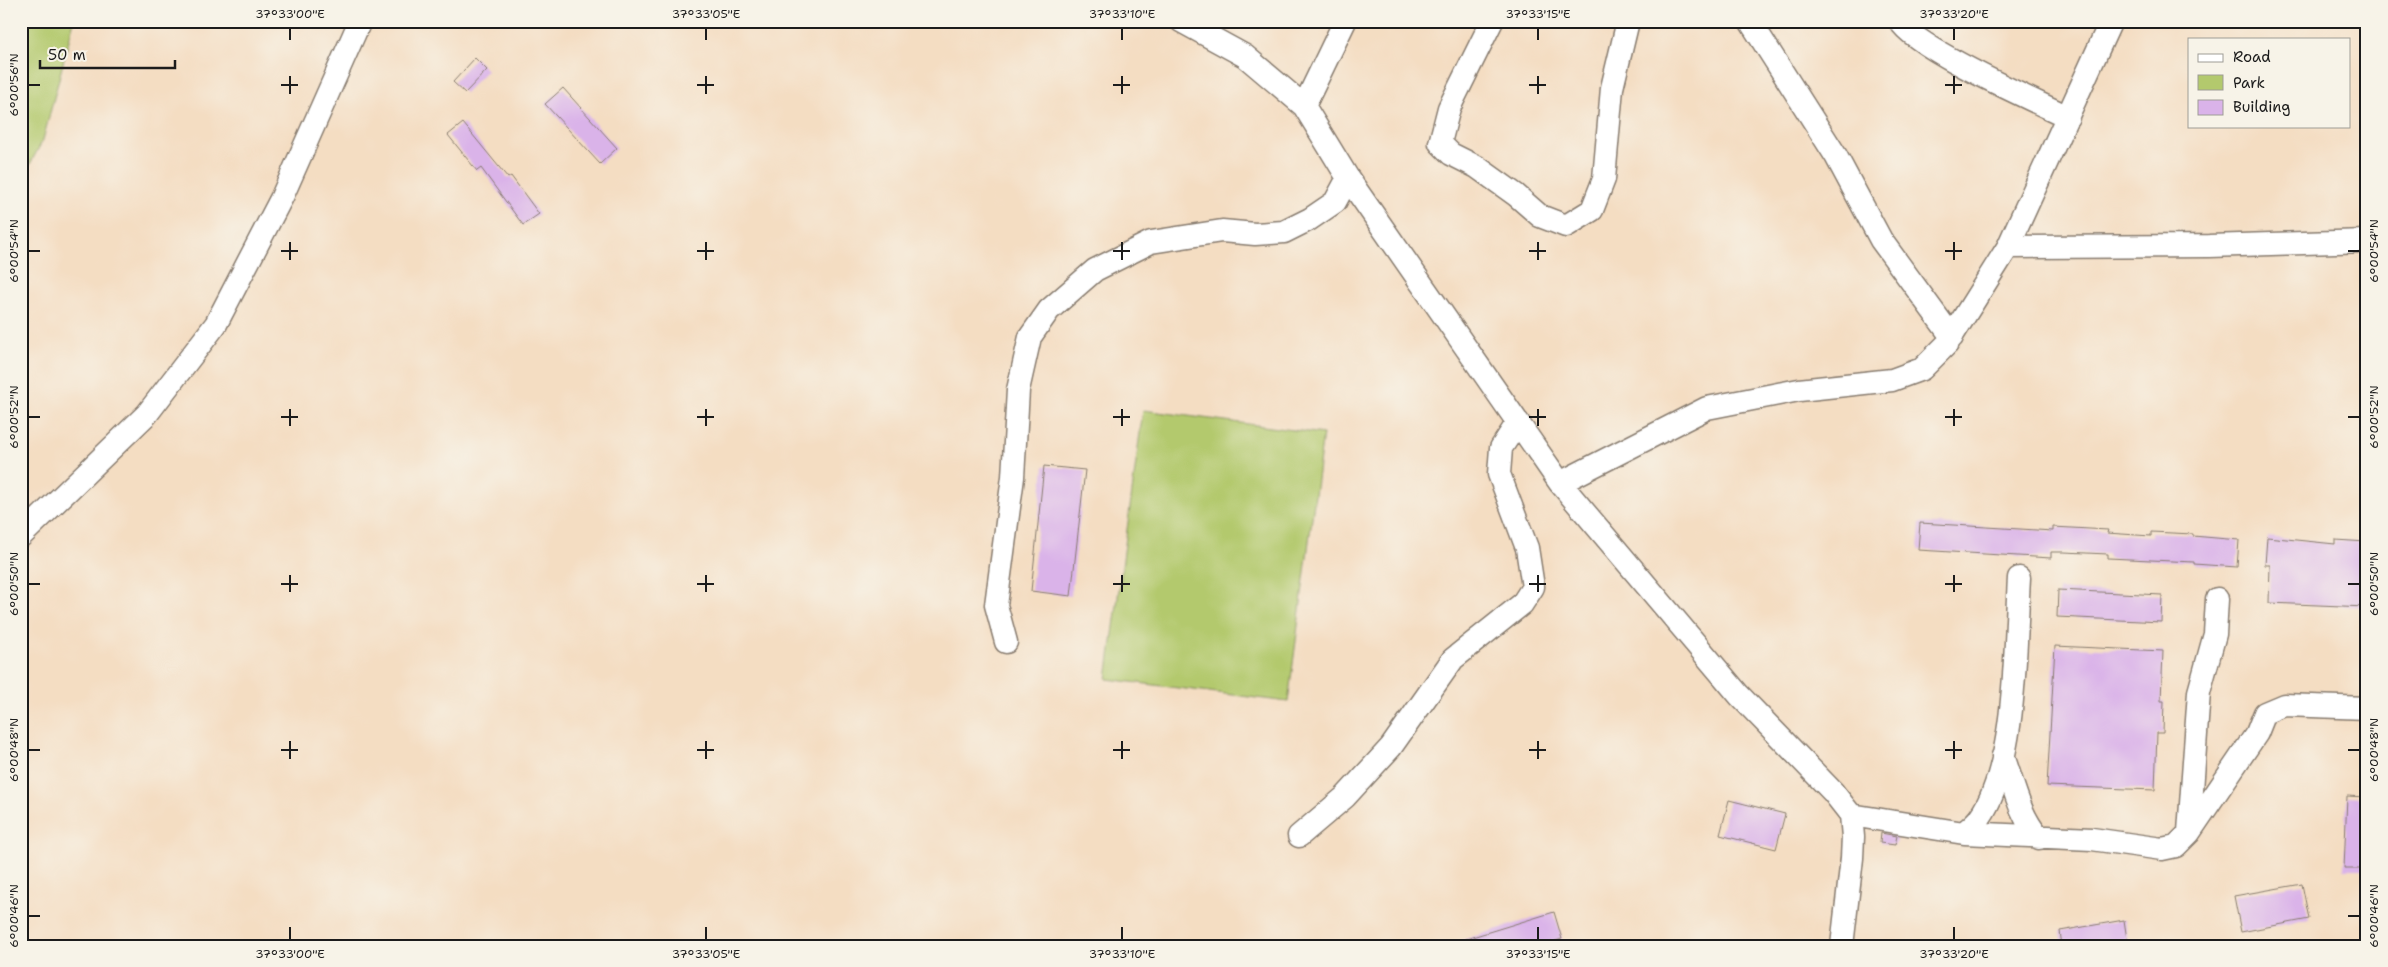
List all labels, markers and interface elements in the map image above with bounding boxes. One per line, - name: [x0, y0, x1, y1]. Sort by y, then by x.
- text: 37°33'00"E: [255, 6, 325, 22]
- text: 37°33'05"E: [672, 6, 740, 22]
- text: 37°33'10"E: [1089, 6, 1155, 22]
- text: 37°33'15"E: [1505, 6, 1571, 22]
- text: 37°33'20"E: [1919, 6, 1989, 22]
- scale bar: [40, 38, 175, 70]
- legend: [2188, 38, 2350, 128]
- text: 50 m: [48, 45, 86, 65]
- text: Road: [2233, 47, 2271, 67]
- text: 6°00'56"N: [6, 53, 22, 117]
- text: Park: [2233, 73, 2265, 93]
- text: Building: [2233, 97, 2290, 117]
- text: 6°00'54"N: [6, 219, 22, 283]
- text: 6°00'54"N: [2366, 219, 2382, 283]
- text: 6°00'52"N: [6, 385, 22, 449]
- text: 6°00'52"N: [2366, 385, 2382, 449]
- text: 6°00'50"N: [6, 552, 22, 616]
- text: 6°00'50"N: [2366, 552, 2382, 616]
- text: 6°00'48"N: [6, 718, 22, 782]
- text: 6°00'48"N: [2366, 718, 2382, 782]
- text: 6°00'46"N: [6, 884, 22, 948]
- text: 6°00'46"N: [2366, 884, 2382, 948]
- text: 37°33'00"E: [255, 946, 325, 962]
- text: 37°33'05"E: [672, 946, 740, 962]
- text: 37°33'10"E: [1089, 946, 1155, 962]
- text: 37°33'15"E: [1505, 946, 1571, 962]
- text: 37°33'20"E: [1919, 946, 1989, 962]

